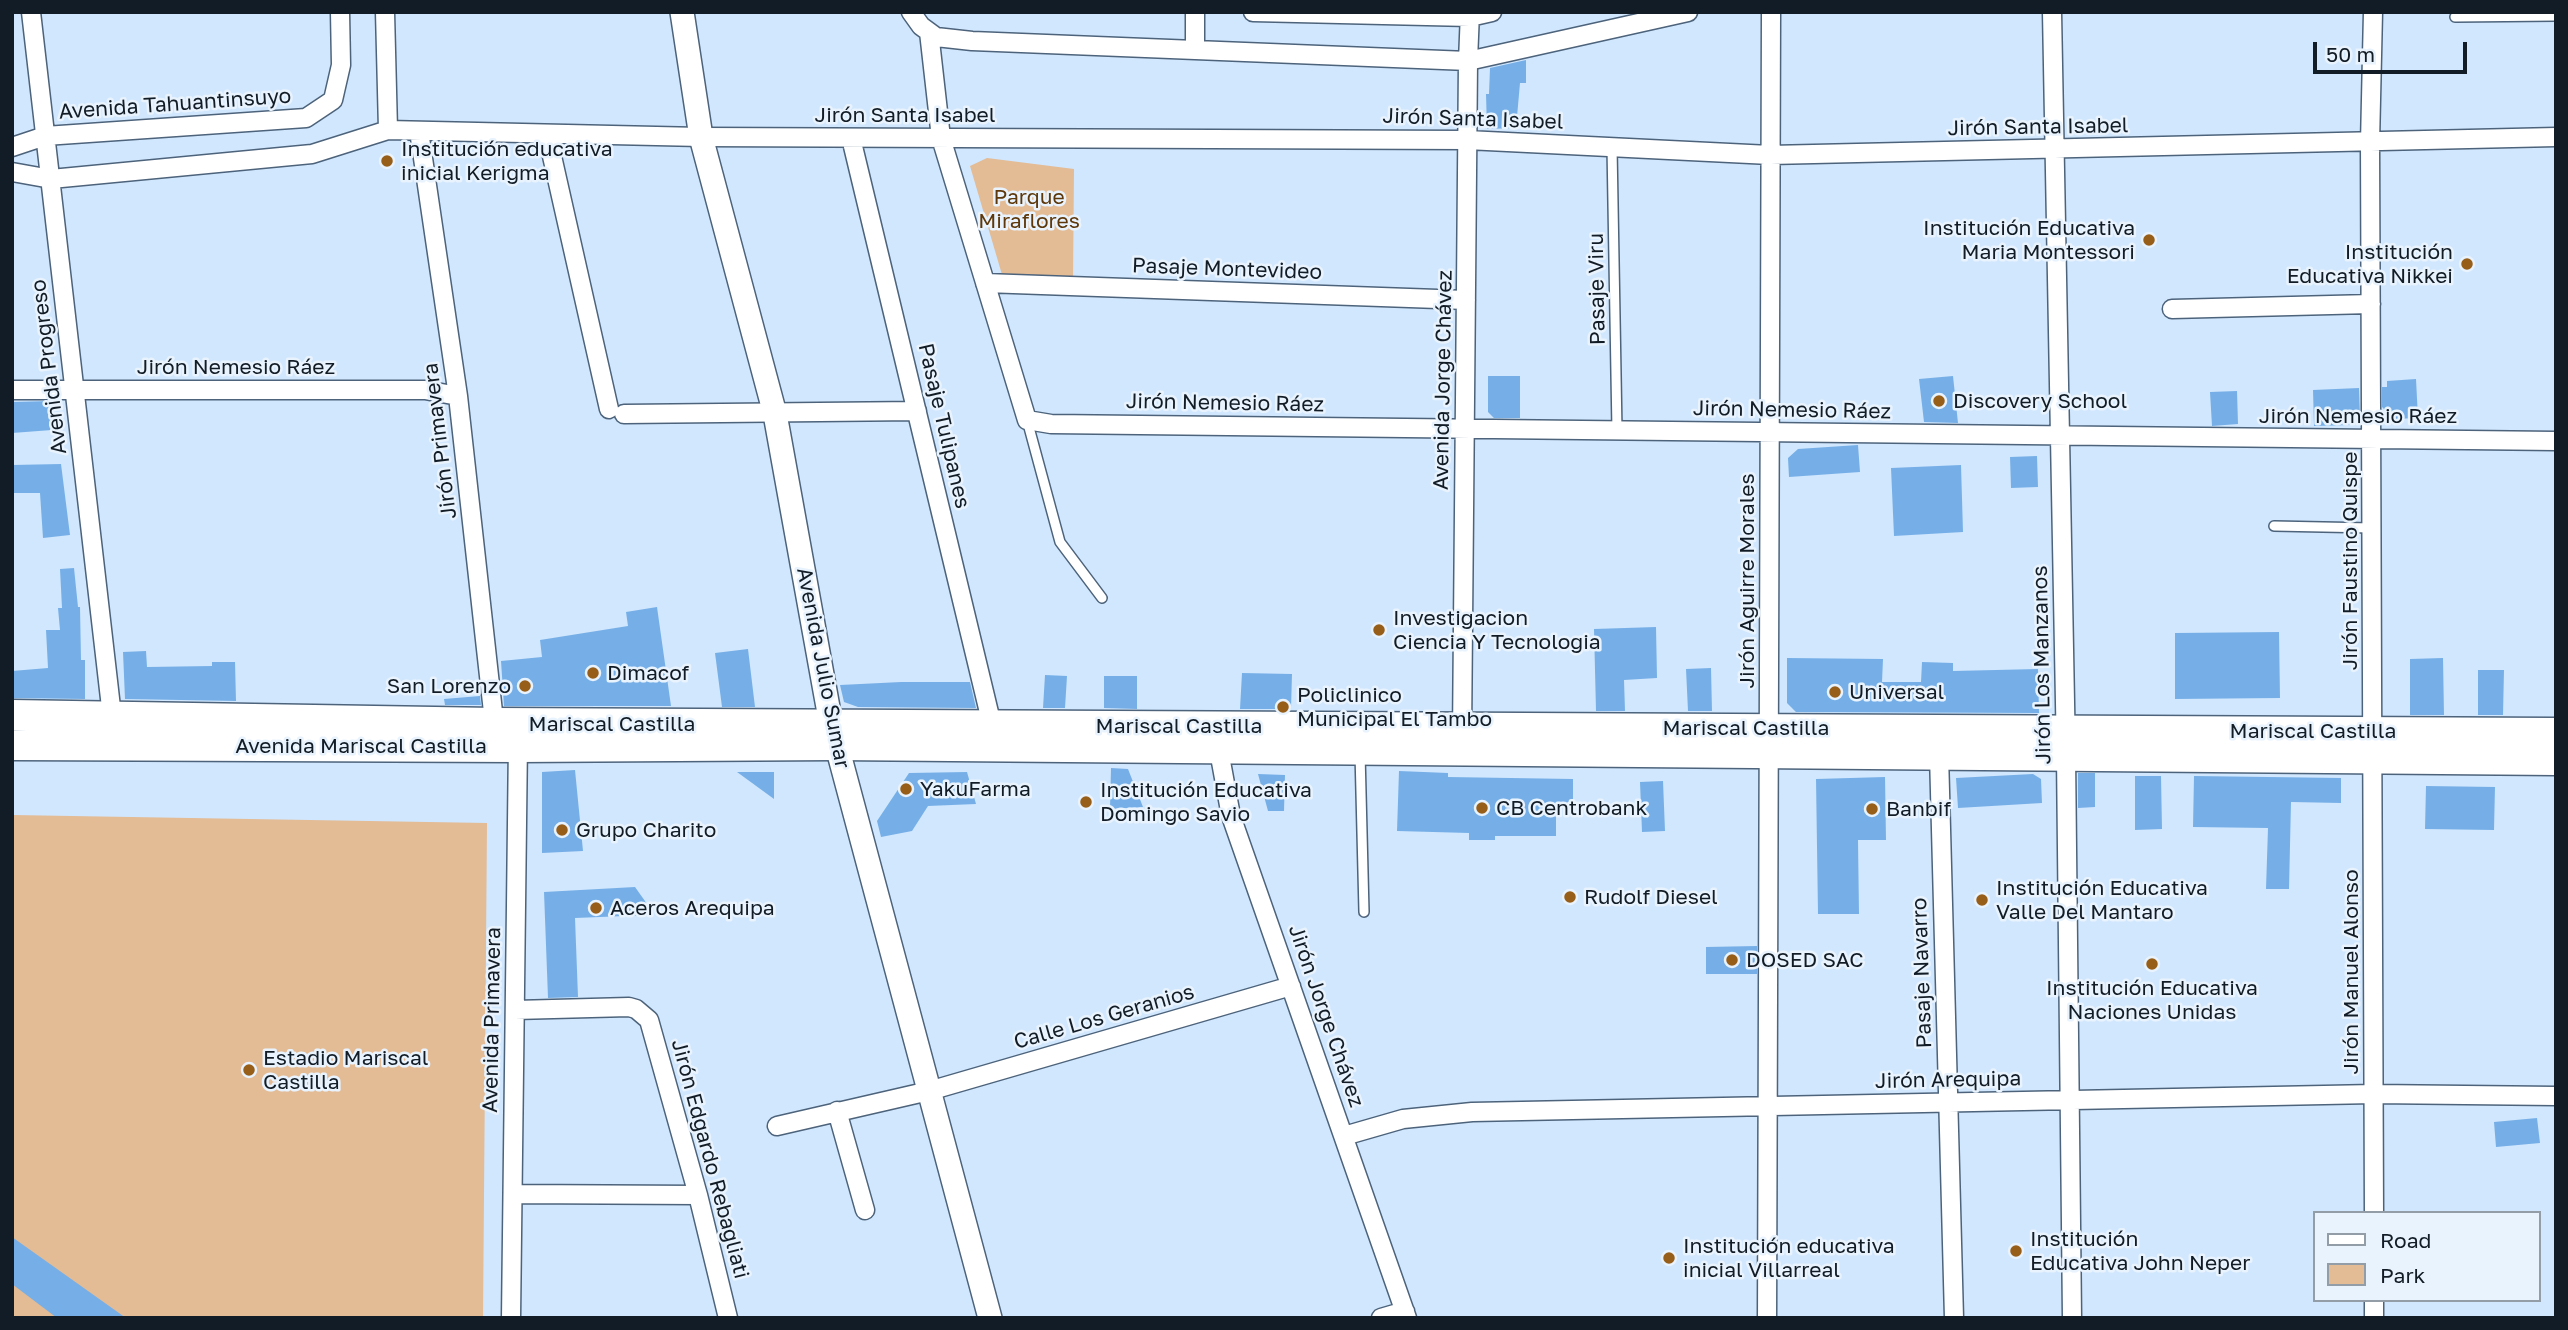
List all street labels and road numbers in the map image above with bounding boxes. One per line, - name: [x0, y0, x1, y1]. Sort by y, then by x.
- street label: Avenida Tahuantinsuyo: [58, 83, 292, 125]
- street label: Jirón Santa Isabel: [815, 102, 995, 128]
- street label: Jirón Santa Isabel: [1382, 103, 1564, 135]
- street label: Jirón Santa Isabel: [1947, 113, 2129, 141]
- street label: Pasaje Viru: [1583, 233, 1611, 345]
- street label: Pasaje Montevideo: [1132, 253, 1322, 285]
- street label: Avenida Jorge Chávez: [1428, 270, 1458, 490]
- street label: Avenida Progreso: [26, 278, 72, 456]
- street label: Pasaje Tulipanes: [913, 341, 975, 511]
- street label: Jirón Nemesio Ráez: [137, 354, 335, 380]
- street label: Jirón Primavera: [418, 362, 462, 520]
- street label: Jirón Nemesio Ráez: [1126, 389, 1324, 417]
- street label: Jirón Nemesio Ráez: [1693, 396, 1891, 424]
- street label: Jirón Nemesio Ráez: [2259, 403, 2457, 429]
- street label: Jirón Faustino Quispe: [2337, 452, 2363, 670]
- street label: Jirón Aguirre Morales: [1734, 473, 1760, 689]
- street label: Avenida Julio Sumar: [791, 565, 855, 771]
- street label: Jirón Los Manzanos: [2028, 565, 2056, 765]
- street label: Mariscal Castilla: [529, 711, 695, 737]
- street label: Mariscal Castilla: [1096, 713, 1262, 739]
- street label: Mariscal Castilla: [1663, 715, 1829, 741]
- street label: Mariscal Castilla: [2230, 718, 2396, 744]
- street label: Avenida Mariscal Castilla: [235, 733, 487, 759]
- street label: Jirón Manuel Alonso: [2338, 869, 2364, 1075]
- street label: Pasaje Navarro: [1907, 897, 1937, 1049]
- street label: Jirón Jorge Chávez: [1283, 921, 1369, 1111]
- street label: Avenida Primavera: [478, 927, 506, 1113]
- street label: Calle Los Geranios: [1011, 979, 1197, 1055]
- street label: Jirón Edgardo Rebagliati: [666, 1036, 754, 1282]
- street label: Jirón Arequipa: [1875, 1066, 2021, 1094]

